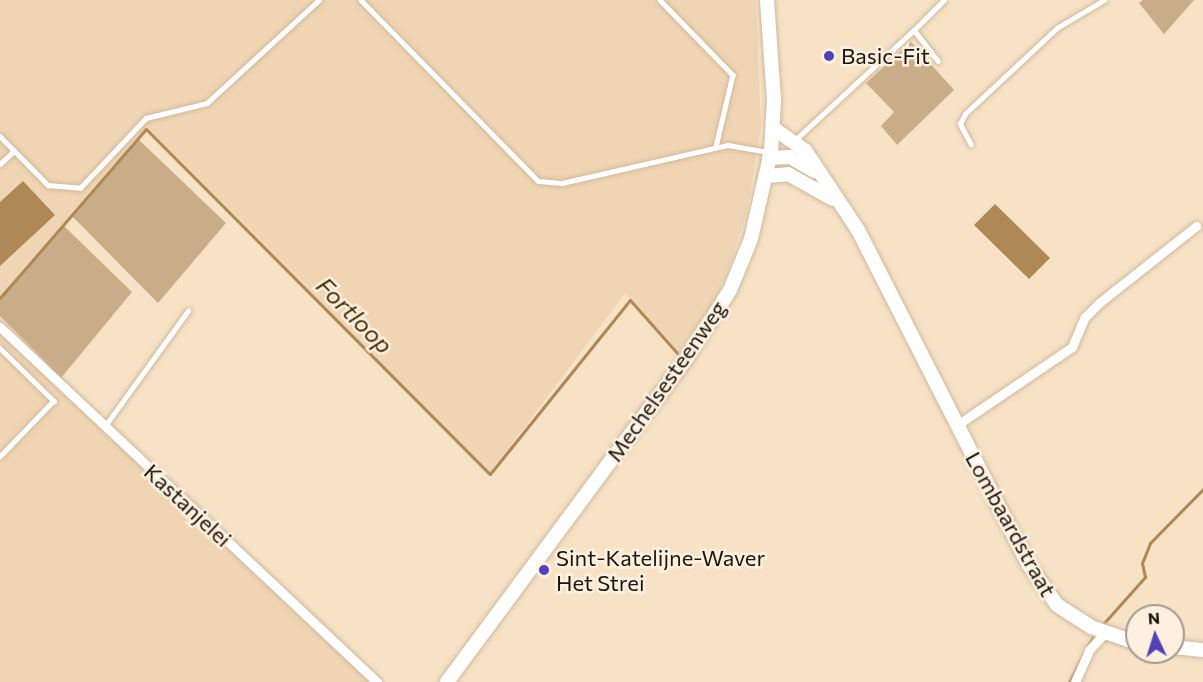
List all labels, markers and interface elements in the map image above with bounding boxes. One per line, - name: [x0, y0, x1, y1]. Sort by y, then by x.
- place label: Basic-Fit: [841, 43, 930, 69]
- marker: Basic-Fit: [822, 49, 836, 63]
- water label: Fortloop: [311, 271, 399, 359]
- street label: Mechelsesteenweg: [601, 296, 731, 466]
- street label: Lombaardstraat: [960, 447, 1062, 601]
- street label: Kastanjelei: [139, 458, 237, 552]
- place label: Sint-Katelijne-Waver Het Strei: [556, 544, 765, 596]
- marker: Sint-Katelijne-Waver Het Strei: [537, 563, 551, 577]
- north arrow: [1125, 604, 1185, 664]
- text: N: [1147, 608, 1160, 627]

